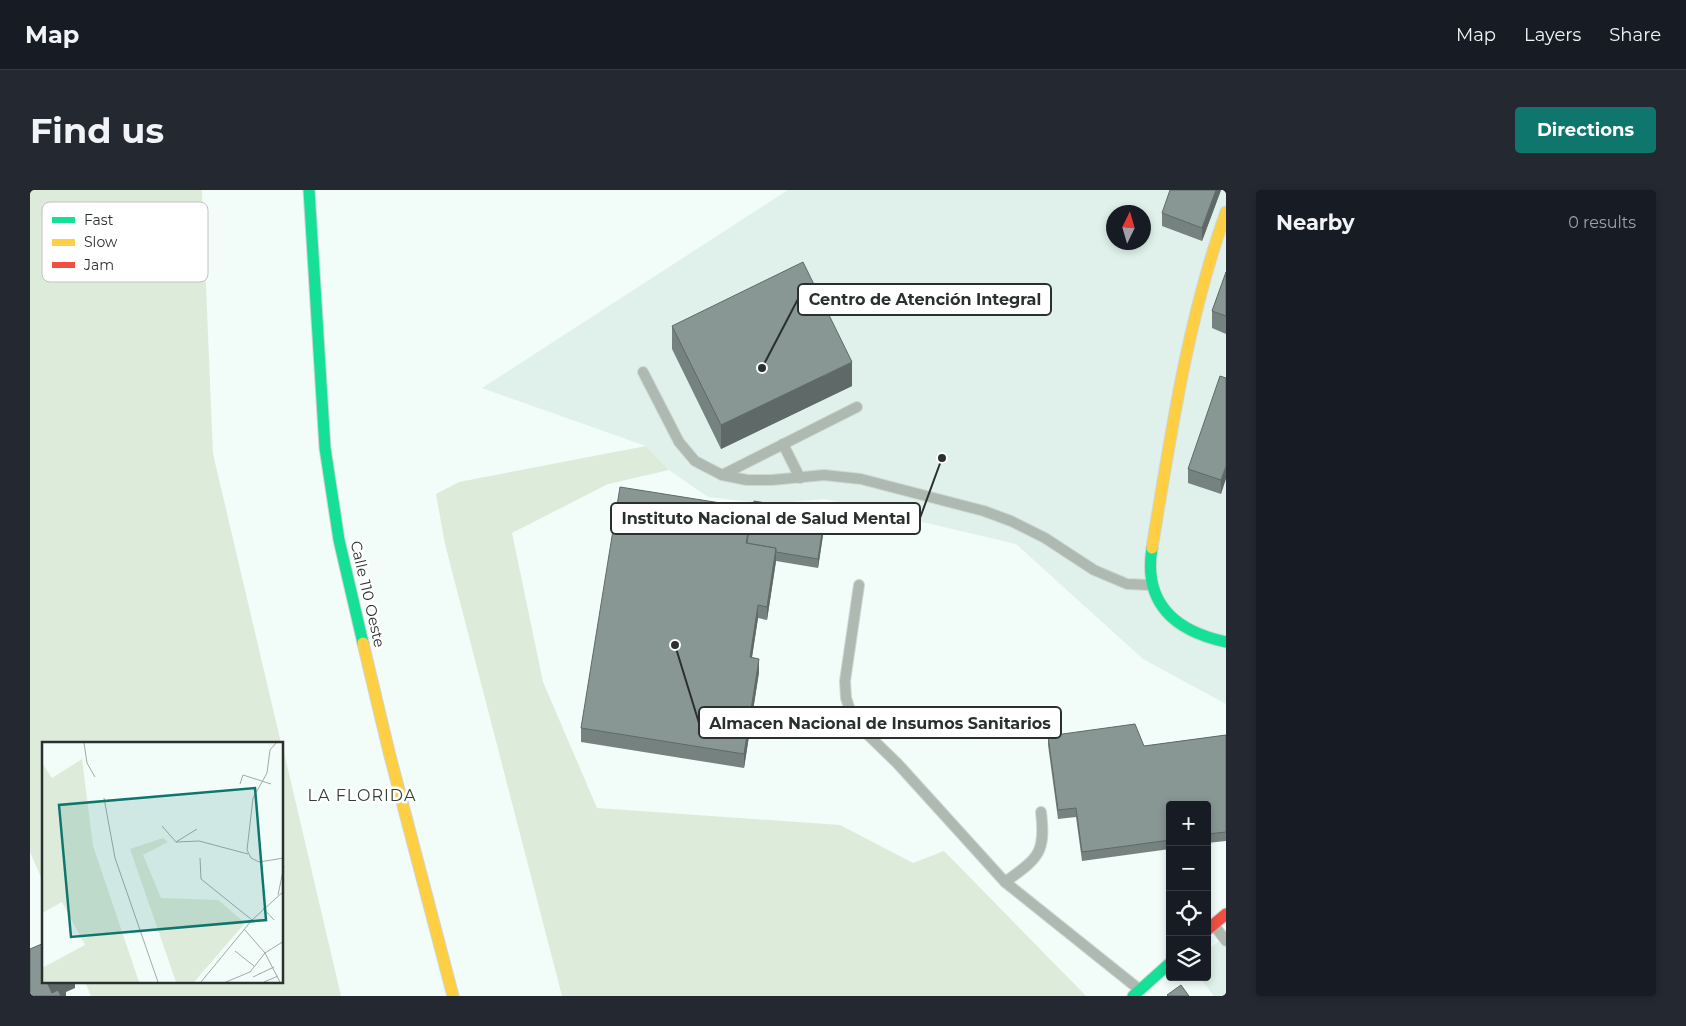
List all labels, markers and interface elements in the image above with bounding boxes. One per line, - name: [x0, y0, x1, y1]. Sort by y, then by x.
- text: Map: [25, 20, 79, 49]
- text: Map: [1456, 24, 1496, 46]
- text: Layers: [1524, 24, 1581, 46]
- text: Share: [1609, 24, 1661, 46]
- button: Directions: [1515, 107, 1656, 153]
- text: Find us: [30, 109, 164, 152]
- legend: [42, 202, 208, 282]
- north arrow: [1106, 205, 1151, 250]
- text: Nearby: [1276, 210, 1355, 235]
- text: Fast: [84, 211, 114, 229]
- text: 0 results: [1568, 213, 1636, 232]
- text: Slow: [84, 233, 118, 251]
- text: Jam: [83, 256, 114, 274]
- callout: Centro de Atención Integral: [798, 284, 1051, 315]
- text: Centro de Atención Integral: [809, 290, 1041, 309]
- callout: Instituto Nacional de Salud Mental: [611, 503, 920, 534]
- text: Instituto Nacional de Salud Mental: [621, 509, 911, 528]
- street label: Calle 110 Oeste: [346, 539, 390, 649]
- callout: Almacen Nacional de Insumos Sanitarios: [699, 707, 1061, 738]
- text: Almacen Nacional de Insumos Sanitarios: [708, 714, 1051, 733]
- inset map: [42, 742, 284, 984]
- district label: LA FLORIDA: [308, 786, 416, 805]
- map controls: [1166, 801, 1211, 981]
- button: +: [1166, 801, 1211, 846]
- button: −: [1166, 846, 1211, 891]
- button: locate: [1166, 891, 1211, 936]
- button: layers: [1166, 936, 1211, 981]

